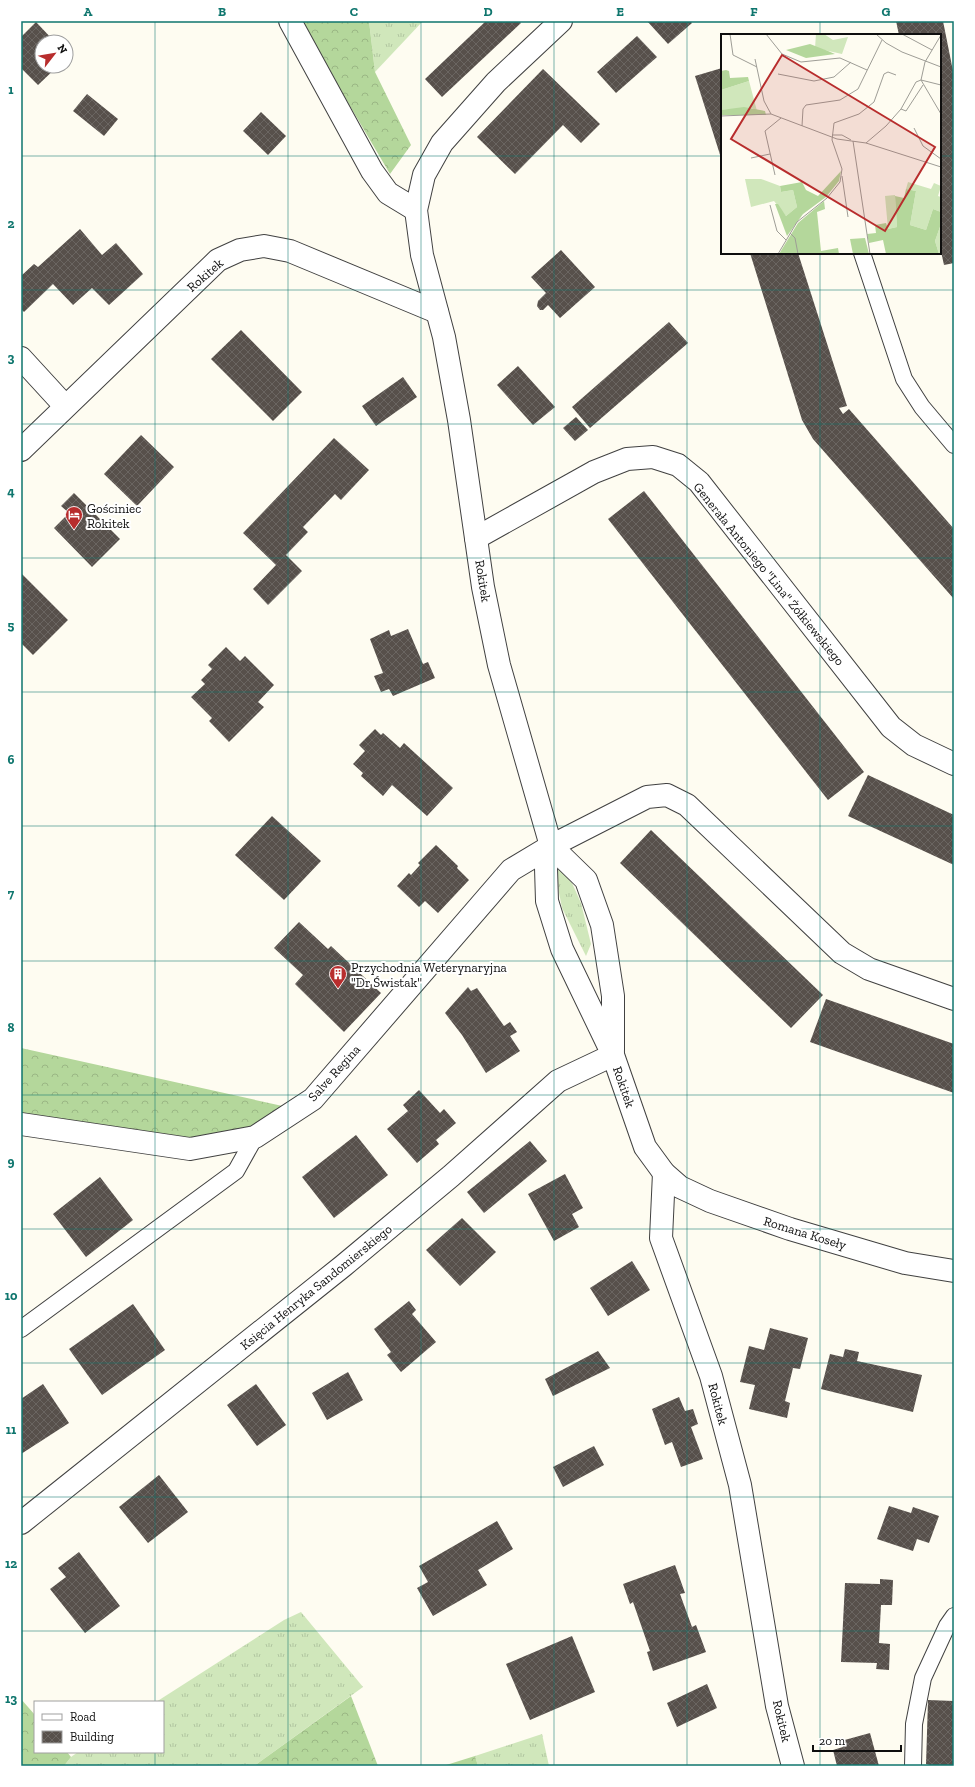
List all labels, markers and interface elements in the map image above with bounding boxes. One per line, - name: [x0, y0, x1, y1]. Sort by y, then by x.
- text: A: [84, 4, 93, 19]
- text: B: [218, 4, 226, 19]
- text: C: [350, 4, 358, 19]
- text: D: [483, 4, 493, 19]
- text: E: [616, 4, 624, 19]
- text: F: [750, 4, 758, 19]
- text: G: [882, 4, 891, 19]
- north arrow: [34, 34, 74, 74]
- inset map: [721, 34, 941, 254]
- text: N: [54, 42, 70, 57]
- text: 1: [8, 82, 14, 97]
- text: 2: [8, 216, 15, 231]
- street label: Rokitek: [184, 255, 226, 295]
- text: 3: [8, 350, 15, 365]
- street label: Generała Antoniego "Lina" Żółkiewskiego: [691, 480, 848, 669]
- text: 4: [7, 484, 15, 499]
- place label: Gościniec Rokitek: [87, 501, 141, 531]
- hotel icon: Gościniec Rokitek: [64, 505, 84, 530]
- street label: Rokitek: [472, 559, 494, 603]
- text: 5: [8, 618, 15, 633]
- text: 6: [8, 752, 15, 767]
- text: 7: [8, 886, 15, 901]
- place label: Przychodnia Weterynaryjna "Dr Świstak": [351, 960, 508, 990]
- building icon: Przychodnia Weterynaryjna "Dr Świstak": [328, 964, 348, 989]
- text: 8: [7, 1020, 15, 1035]
- street label: Salve Regina: [305, 1041, 364, 1104]
- street label: Rokitek: [610, 1064, 638, 1110]
- text: 9: [8, 1154, 15, 1169]
- street label: Romana Koseły: [762, 1213, 848, 1253]
- street label: Księcia Henryka Sandomierskiego: [237, 1221, 395, 1353]
- text: 10: [5, 1288, 18, 1303]
- street label: Rokitek: [705, 1381, 731, 1427]
- text: 11: [6, 1422, 17, 1437]
- text: 12: [5, 1556, 17, 1571]
- text: 13: [5, 1691, 17, 1706]
- street label: Rokitek: [770, 1699, 794, 1744]
- legend: [34, 1701, 164, 1753]
- text: Road: [70, 1710, 96, 1724]
- scale bar: [813, 1727, 901, 1753]
- text: Building: [70, 1730, 114, 1744]
- text: 20 m: [819, 1734, 846, 1748]

